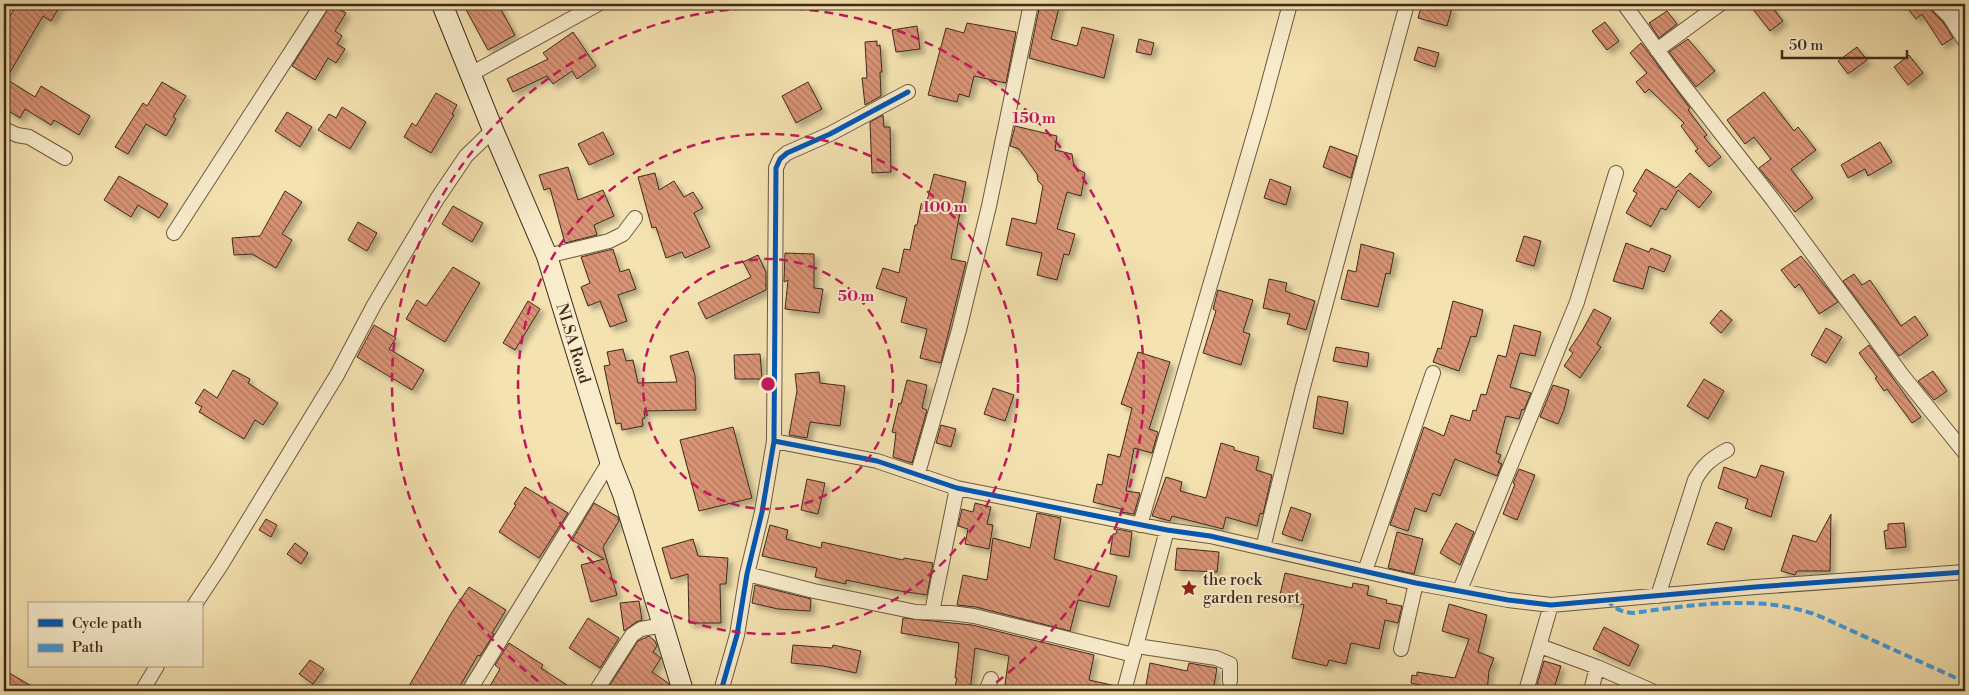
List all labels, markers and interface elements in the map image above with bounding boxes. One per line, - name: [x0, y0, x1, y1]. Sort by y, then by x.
- scale bar: [1782, 28, 1906, 60]
- text: 50 m: [1789, 36, 1823, 55]
- text: 150 m: [1012, 109, 1056, 128]
- text: 100 m: [923, 198, 968, 217]
- text: 50 m: [838, 287, 874, 306]
- street label: NLSA Road: [551, 301, 595, 386]
- centre of rings: [759, 375, 777, 393]
- place label: the rock garden resort: [1203, 570, 1300, 608]
- place icon: the rock garden resort: [1179, 578, 1199, 598]
- legend: [28, 602, 202, 668]
- text: Cycle path: [72, 614, 142, 633]
- text: Path: [72, 638, 104, 657]

